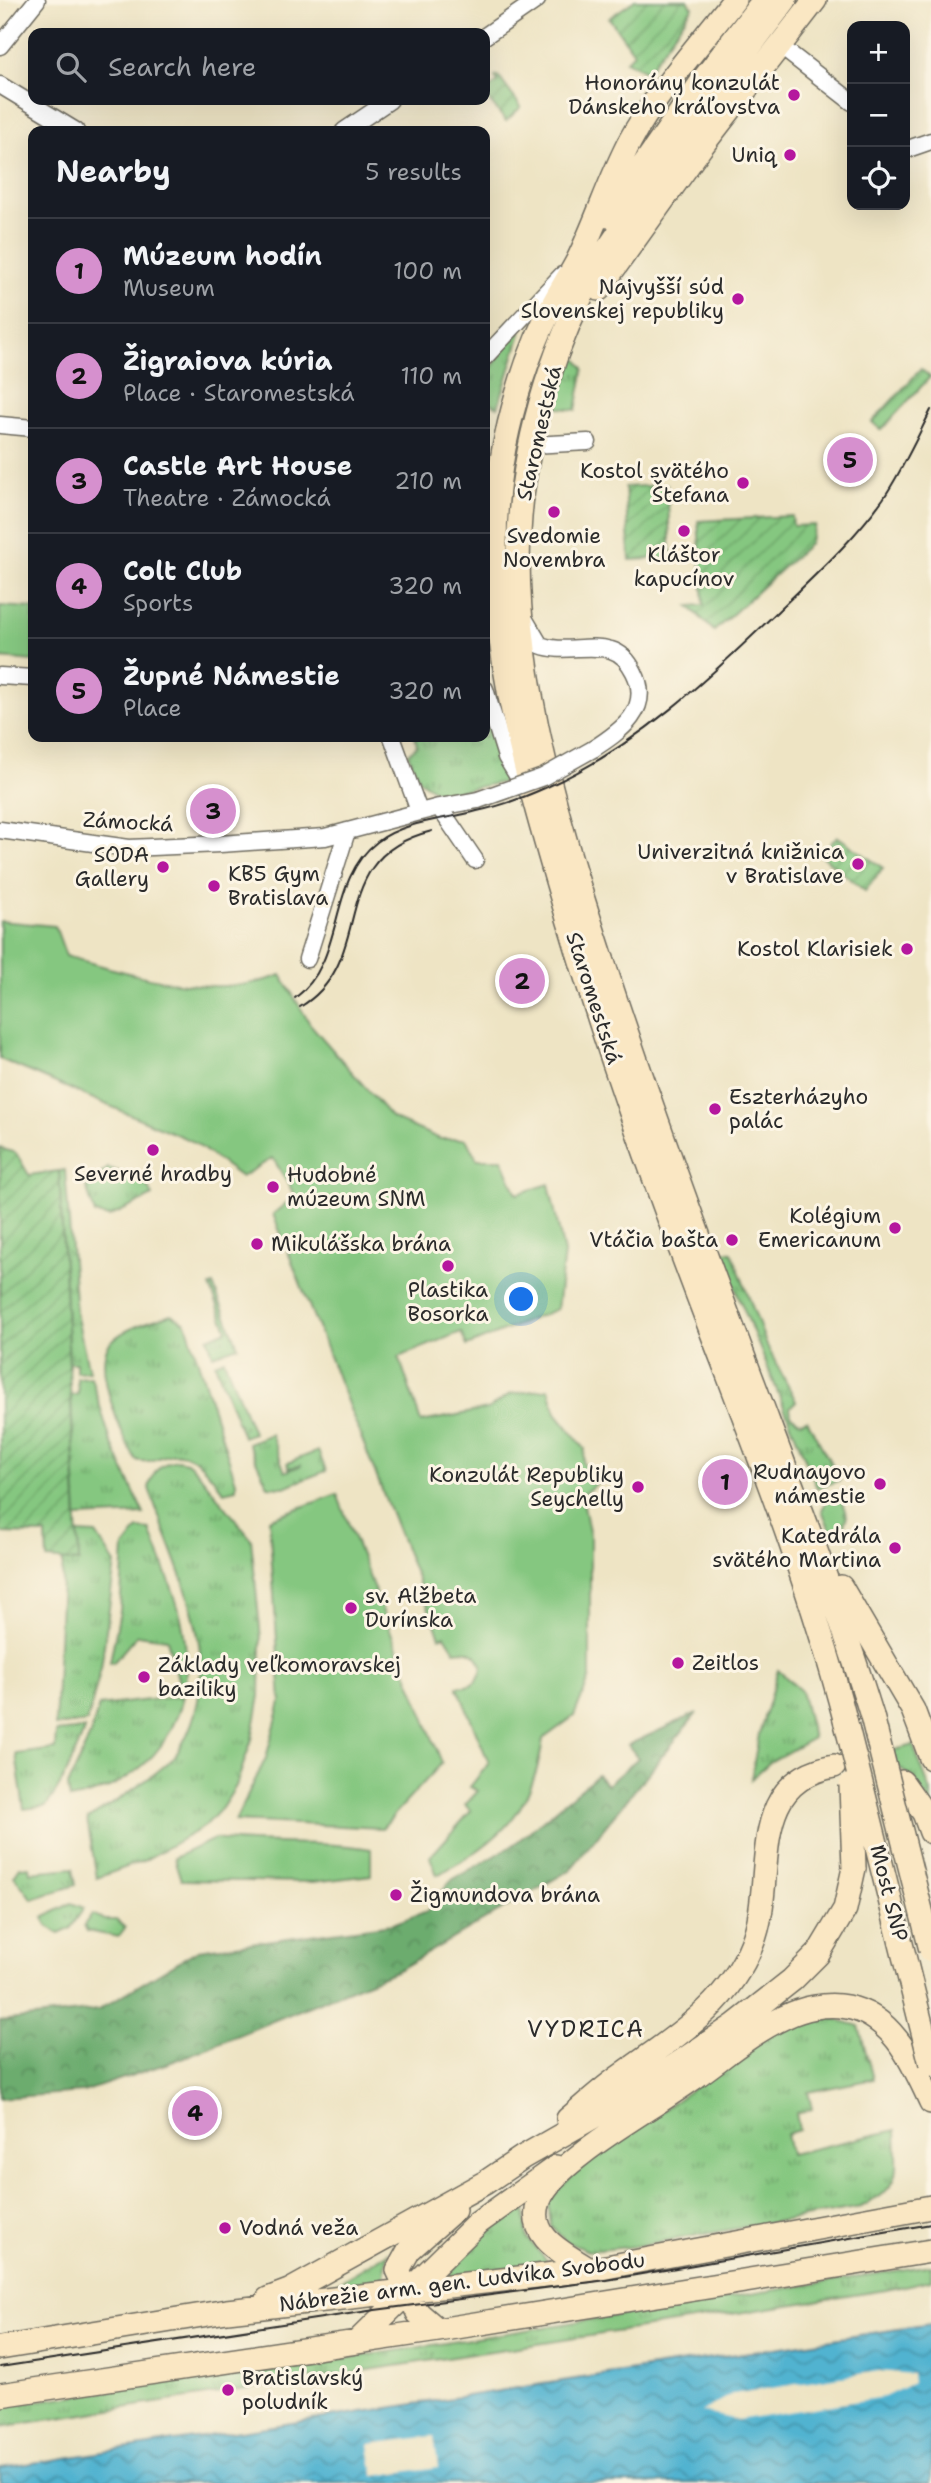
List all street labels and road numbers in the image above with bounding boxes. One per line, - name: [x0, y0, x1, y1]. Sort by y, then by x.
- street label: Staromestská: [510, 363, 568, 503]
- street label: Zámocká: [82, 806, 174, 838]
- street label: Staromestská: [559, 928, 629, 1068]
- street label: Most SNP: [863, 1842, 915, 1944]
- street label: Nábrežie arm. gen. Ludvíka Svobodu: [277, 2246, 647, 2318]

